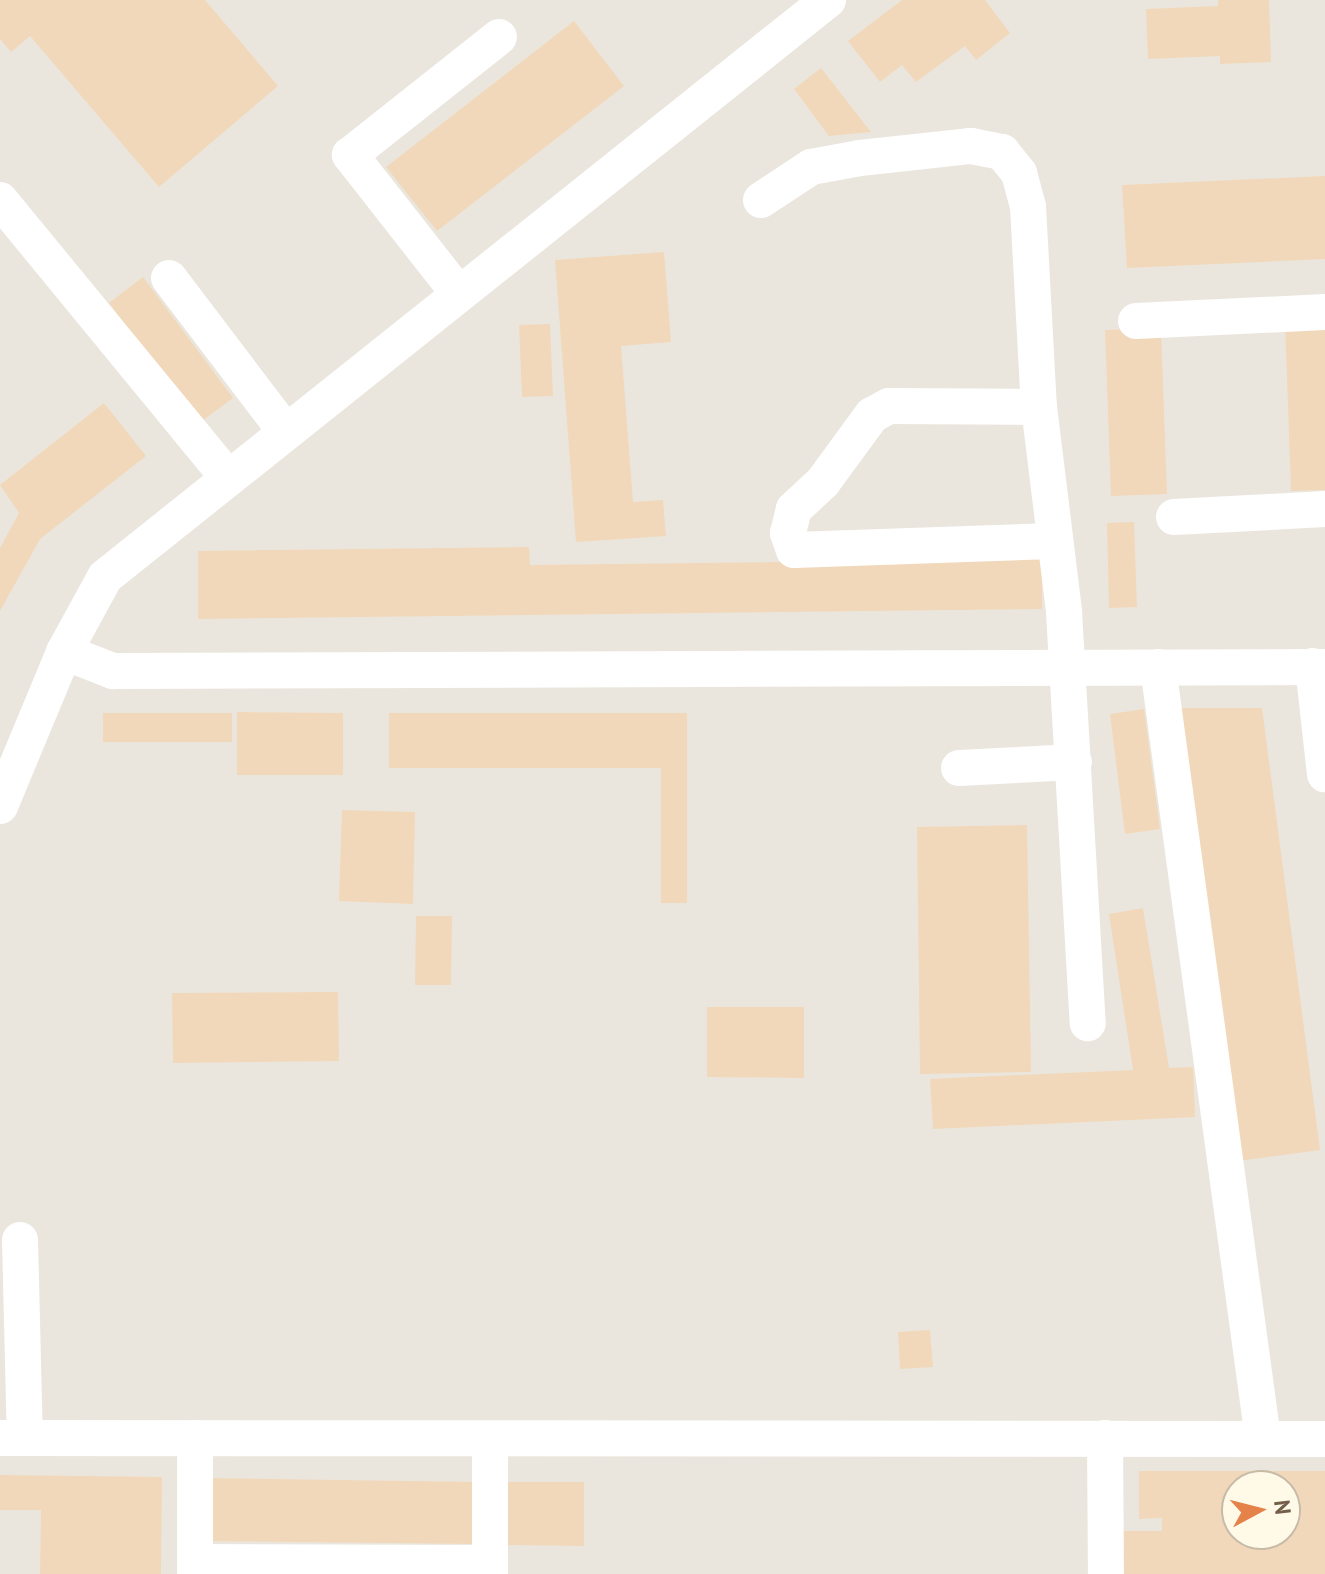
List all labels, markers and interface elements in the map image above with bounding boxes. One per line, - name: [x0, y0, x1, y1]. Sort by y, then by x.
- north arrow: [1221, 1470, 1301, 1550]
- text: N: [1268, 1498, 1298, 1516]

